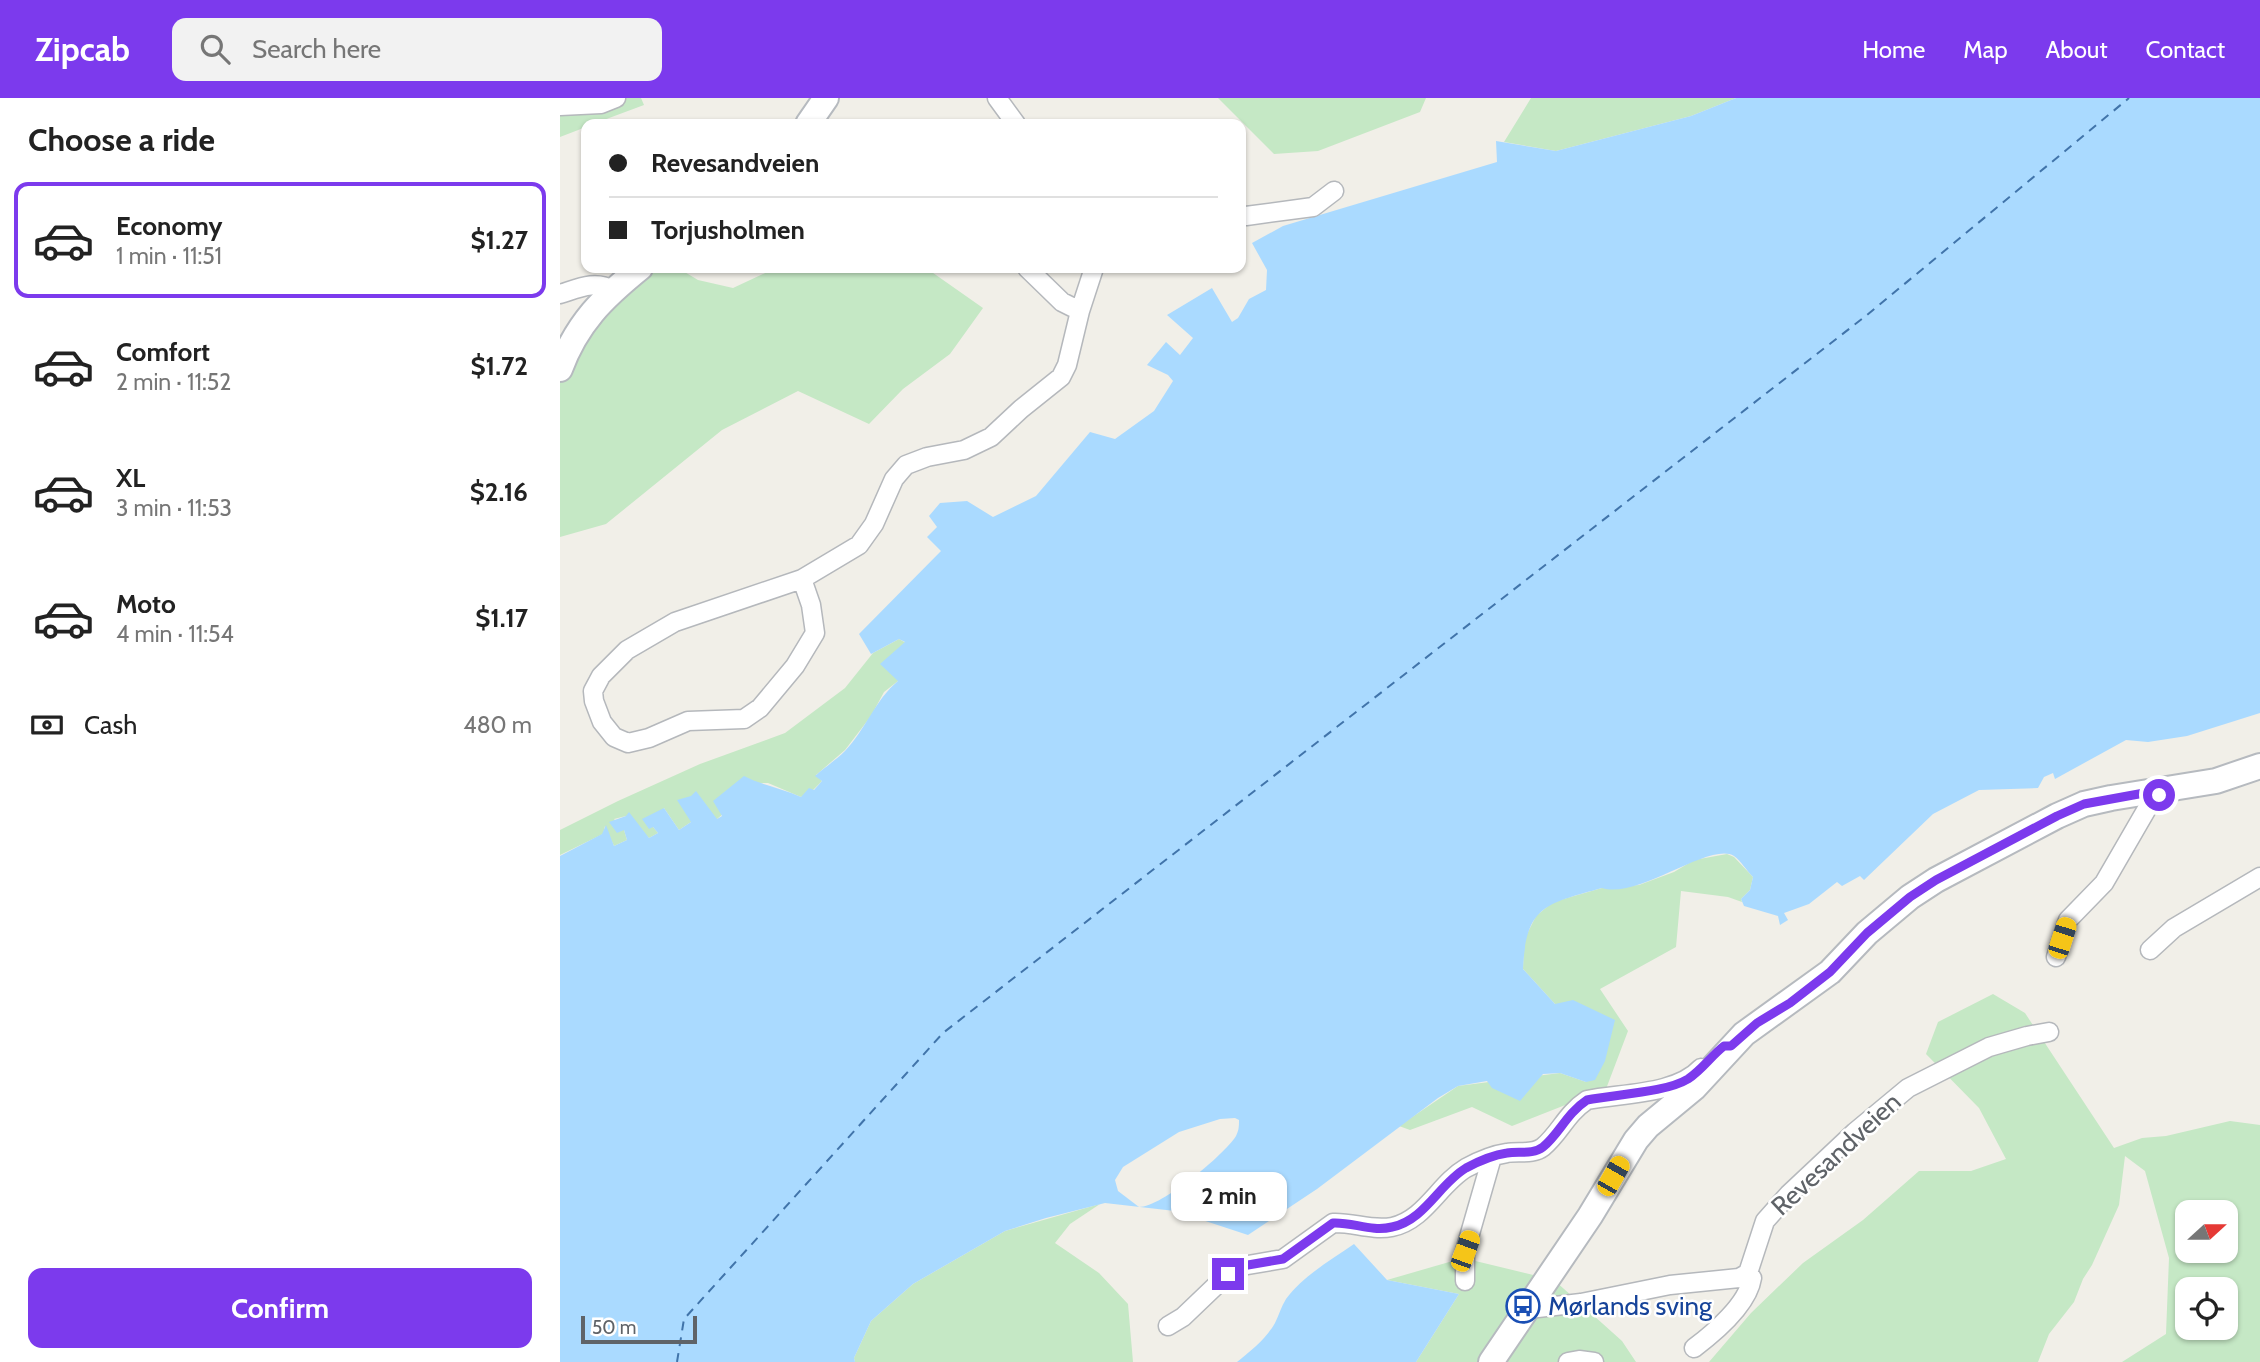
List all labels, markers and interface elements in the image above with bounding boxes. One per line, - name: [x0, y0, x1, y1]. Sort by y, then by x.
- search box: [172, 18, 662, 81]
- text: Zipcab: [35, 29, 130, 69]
- icon: search: [196, 30, 234, 68]
- text: Search here: [252, 33, 381, 65]
- text: Home: [1862, 35, 1925, 64]
- text: Map: [1963, 35, 2008, 64]
- text: About: [2046, 35, 2108, 64]
- text: Contact: [2146, 35, 2225, 64]
- text: Choose a ride: [28, 120, 215, 159]
- text: Revesandveien: [651, 147, 819, 179]
- icon: car: [32, 209, 95, 272]
- text: Economy: [116, 210, 222, 242]
- text: Torjusholmen: [651, 214, 805, 246]
- text: $1.27: [471, 224, 528, 256]
- text: 1 min · 11:51: [116, 242, 222, 270]
- icon: car: [32, 335, 95, 398]
- text: Comfort: [116, 336, 210, 368]
- text: $1.72: [471, 350, 528, 382]
- text: 2 min · 11:52: [116, 368, 231, 396]
- icon: car: [32, 461, 95, 524]
- text: XL: [116, 462, 145, 494]
- text: $2.16: [470, 476, 528, 508]
- text: 3 min · 11:53: [116, 494, 232, 522]
- icon: car: [32, 587, 95, 650]
- text: Moto: [116, 588, 176, 620]
- text: $1.17: [475, 602, 528, 634]
- text: 4 min · 11:54: [116, 620, 234, 648]
- icon: cash: [28, 706, 66, 744]
- text: Cash: [84, 709, 137, 741]
- text: 480 m: [463, 711, 532, 739]
- route start: [2143, 779, 2175, 811]
- car: [2046, 915, 2079, 961]
- street label: Revesandveien: [1764, 1086, 1908, 1222]
- car: [1594, 1153, 1633, 1199]
- callout: 2 min: [1170, 1172, 1286, 1222]
- text: 2 min: [1201, 1182, 1257, 1210]
- north arrow: [2175, 1200, 2238, 1264]
- map controls: [2175, 1200, 2238, 1340]
- car: [1448, 1228, 1483, 1274]
- route end: [1212, 1258, 1244, 1290]
- button: Confirm: [28, 1268, 532, 1348]
- button: locate: [2175, 1277, 2238, 1340]
- bus stop icon: Mørlands sving: [1504, 1287, 1542, 1325]
- place label: Mørlands sving: [1548, 1290, 1713, 1322]
- scale bar: [581, 1313, 696, 1345]
- text: 50 m: [592, 1316, 636, 1339]

